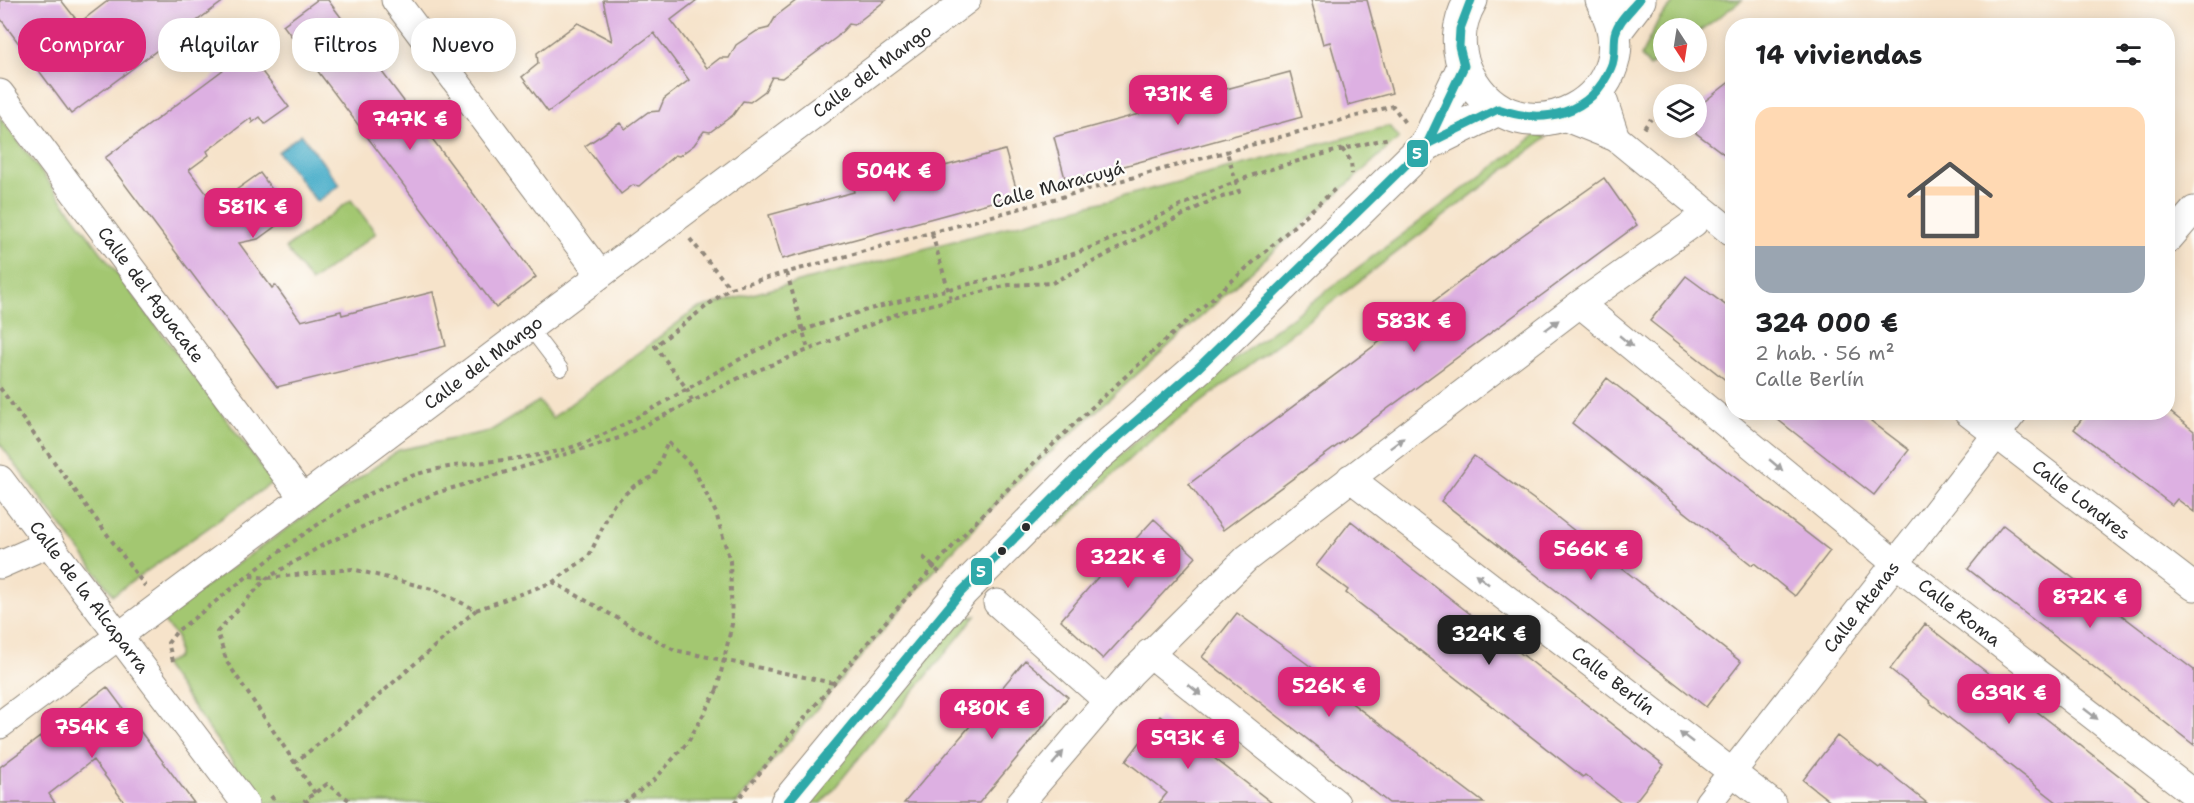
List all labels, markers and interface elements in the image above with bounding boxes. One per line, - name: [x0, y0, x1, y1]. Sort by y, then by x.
- chip: Comprar: [18, 18, 146, 72]
- chip: Alquilar: [158, 18, 280, 72]
- chip: Filtros: [292, 18, 399, 72]
- chip: Nuevo: [411, 18, 516, 72]
- north arrow: [1653, 18, 1707, 72]
- map controls: [1653, 18, 1707, 138]
- street label: Calle del Mango: [808, 19, 937, 124]
- text: 14 viviendas: [1755, 37, 1923, 72]
- icon: filters: [2112, 38, 2145, 71]
- pin: 731K €: [1129, 75, 1227, 126]
- text: 731K €: [1143, 81, 1213, 107]
- button: layers: [1653, 84, 1707, 138]
- pin: 747K €: [361, 100, 459, 151]
- text: 747K €: [372, 106, 448, 132]
- line badge: 5: [1406, 139, 1429, 168]
- text: 5: [1412, 143, 1422, 164]
- icon: home: [1896, 146, 2004, 254]
- pin: 504K €: [845, 152, 943, 203]
- street label: Calle Maracuyá: [989, 156, 1127, 214]
- text: 504K €: [857, 158, 931, 184]
- pin: 581K €: [204, 188, 302, 239]
- text: 581K €: [218, 194, 288, 220]
- street label: Calle del Aguacate: [92, 222, 210, 368]
- pin: 583K €: [1365, 302, 1463, 353]
- text: 324 000 €: [1755, 305, 1898, 340]
- text: 583K €: [1377, 308, 1451, 334]
- street label: Calle del Mango: [419, 310, 548, 415]
- one-way arrow: [1544, 319, 1560, 331]
- one-way arrow: [1618, 334, 1633, 347]
- text: 2 hab. · 56 m²: [1755, 340, 1895, 366]
- text: Calle Berlín: [1755, 366, 1864, 392]
- one-way arrow: [1389, 436, 1405, 449]
- street label: Calle Londres: [2027, 454, 2135, 545]
- one-way arrow: [1768, 458, 1783, 471]
- street label: Calle de la Alcaparra: [24, 516, 155, 678]
- unlabelled marker: [1020, 521, 1032, 533]
- pin: 566K €: [1542, 530, 1640, 581]
- text: 566K €: [1553, 536, 1629, 562]
- pin: 322K €: [1079, 538, 1177, 589]
- text: 322K €: [1090, 544, 1166, 570]
- unlabelled marker: [996, 545, 1008, 557]
- street label: Calle Atenas: [1818, 556, 1905, 658]
- line badge: 5: [970, 557, 993, 586]
- text: 5: [976, 561, 986, 582]
- street label: Calle Roma: [1913, 573, 2006, 652]
- one-way arrow: [1474, 574, 1489, 586]
- pin: 872K €: [2041, 578, 2139, 629]
- text: 872K €: [2052, 584, 2128, 610]
- pin: 324K €: [1440, 615, 1538, 666]
- text: 324K €: [1452, 621, 1527, 647]
- street label: Calle Berlín: [1567, 641, 1659, 720]
- pin: 526K €: [1280, 667, 1378, 718]
- text: 526K €: [1292, 673, 1366, 699]
- pin: 639K €: [1960, 674, 2058, 725]
- text: 639K €: [1971, 680, 2047, 706]
- one-way arrow: [1187, 683, 1202, 695]
- pin: 480K €: [943, 689, 1041, 740]
- text: 480K €: [954, 695, 1030, 721]
- pin: 754K €: [43, 708, 141, 759]
- one-way arrow: [2083, 708, 2099, 721]
- text: 754K €: [55, 714, 129, 740]
- pin: 593K €: [1139, 719, 1237, 770]
- text: 593K €: [1151, 725, 1225, 751]
- one-way arrow: [1678, 731, 1693, 743]
- one-way arrow: [1051, 750, 1064, 766]

